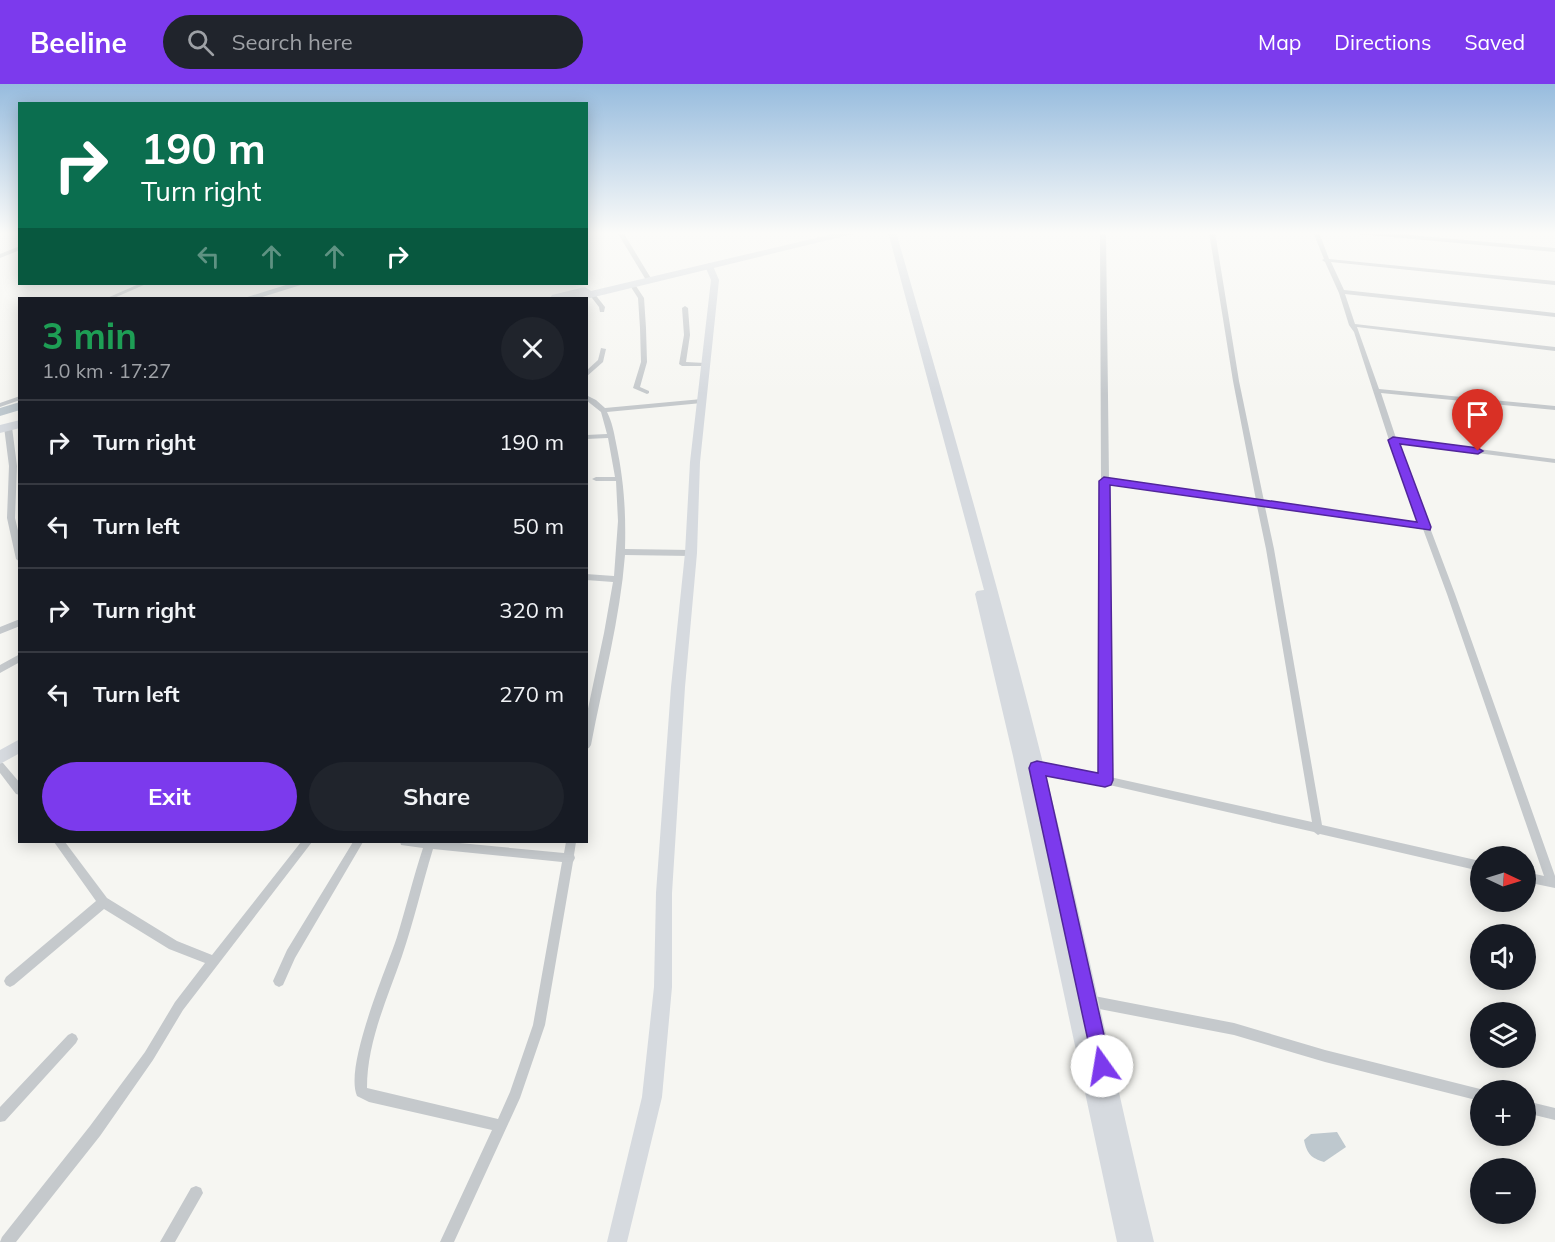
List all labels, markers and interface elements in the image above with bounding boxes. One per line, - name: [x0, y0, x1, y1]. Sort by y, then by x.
- search box: [163, 15, 583, 69]
- text: Beeline: [30, 25, 127, 60]
- icon: search: [184, 26, 217, 59]
- text: Search here: [232, 28, 353, 56]
- text: Map: [1258, 29, 1301, 55]
- text: Directions: [1334, 29, 1431, 55]
- text: Saved: [1464, 29, 1525, 55]
- text: 190 m: [141, 122, 266, 175]
- icon: right: [42, 126, 120, 204]
- text: Turn right: [141, 174, 261, 208]
- icon: left: [192, 240, 225, 273]
- icon: ahead: [255, 240, 288, 273]
- icon: ahead: [318, 240, 351, 273]
- icon: right: [381, 240, 414, 273]
- text: 3 min: [42, 313, 137, 358]
- button: close: [501, 317, 564, 380]
- text: 1.0 km · 17:27: [42, 358, 171, 383]
- pin: [1452, 389, 1503, 451]
- icon: arrive: [1461, 398, 1494, 431]
- icon: right: [42, 426, 75, 459]
- text: Turn right: [93, 428, 196, 456]
- text: 190 m: [499, 428, 564, 456]
- icon: left: [42, 510, 75, 543]
- text: Turn left: [93, 512, 180, 540]
- text: 50 m: [513, 512, 564, 540]
- icon: right: [42, 594, 75, 627]
- text: Turn right: [93, 596, 196, 624]
- text: 320 m: [499, 596, 564, 624]
- icon: left: [42, 678, 75, 711]
- text: Turn left: [93, 680, 180, 708]
- text: 270 m: [499, 680, 564, 708]
- button: Exit: [42, 762, 297, 831]
- button: Share: [309, 762, 564, 831]
- north arrow: [1470, 846, 1536, 912]
- map controls: [1470, 846, 1536, 1224]
- button: sound: [1470, 924, 1536, 990]
- button: layers: [1470, 1002, 1536, 1068]
- position arrow: [1070, 1034, 1134, 1098]
- button: +: [1470, 1080, 1536, 1146]
- button: −: [1470, 1158, 1536, 1224]

